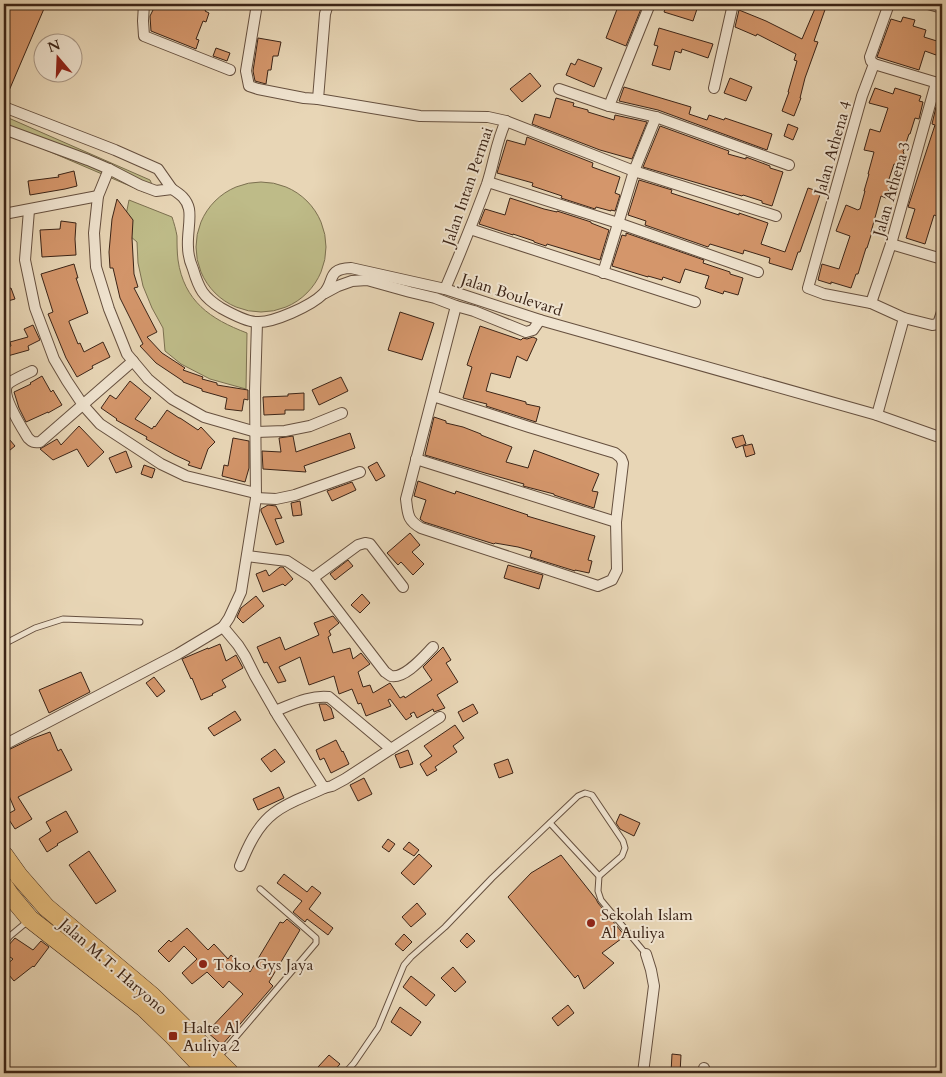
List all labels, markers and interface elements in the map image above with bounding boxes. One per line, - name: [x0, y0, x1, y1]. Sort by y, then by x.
- north arrow: [32, 32, 82, 82]
- text: N: [45, 35, 63, 57]
- street label: Jalan Athena 4: [808, 98, 857, 200]
- street label: Jalan Intan Permai: [437, 124, 499, 250]
- street label: Jalan Athena 3: [867, 139, 916, 241]
- street label: Jalan Boulevard: [456, 268, 566, 322]
- place label: Sekolah Islam Al Auliya: [601, 904, 693, 944]
- street label: Jalan M.T. Haryono: [53, 912, 172, 1020]
- marker: Sekolah Islam Al Auliya: [585, 917, 597, 929]
- place label: Toko Gys Jaya: [213, 954, 313, 976]
- marker: Toko Gys Jaya: [197, 958, 209, 970]
- place label: Halte Al Auliya 2: [183, 1017, 240, 1057]
- marker: Halte Al Auliya 2: [167, 1030, 179, 1042]

